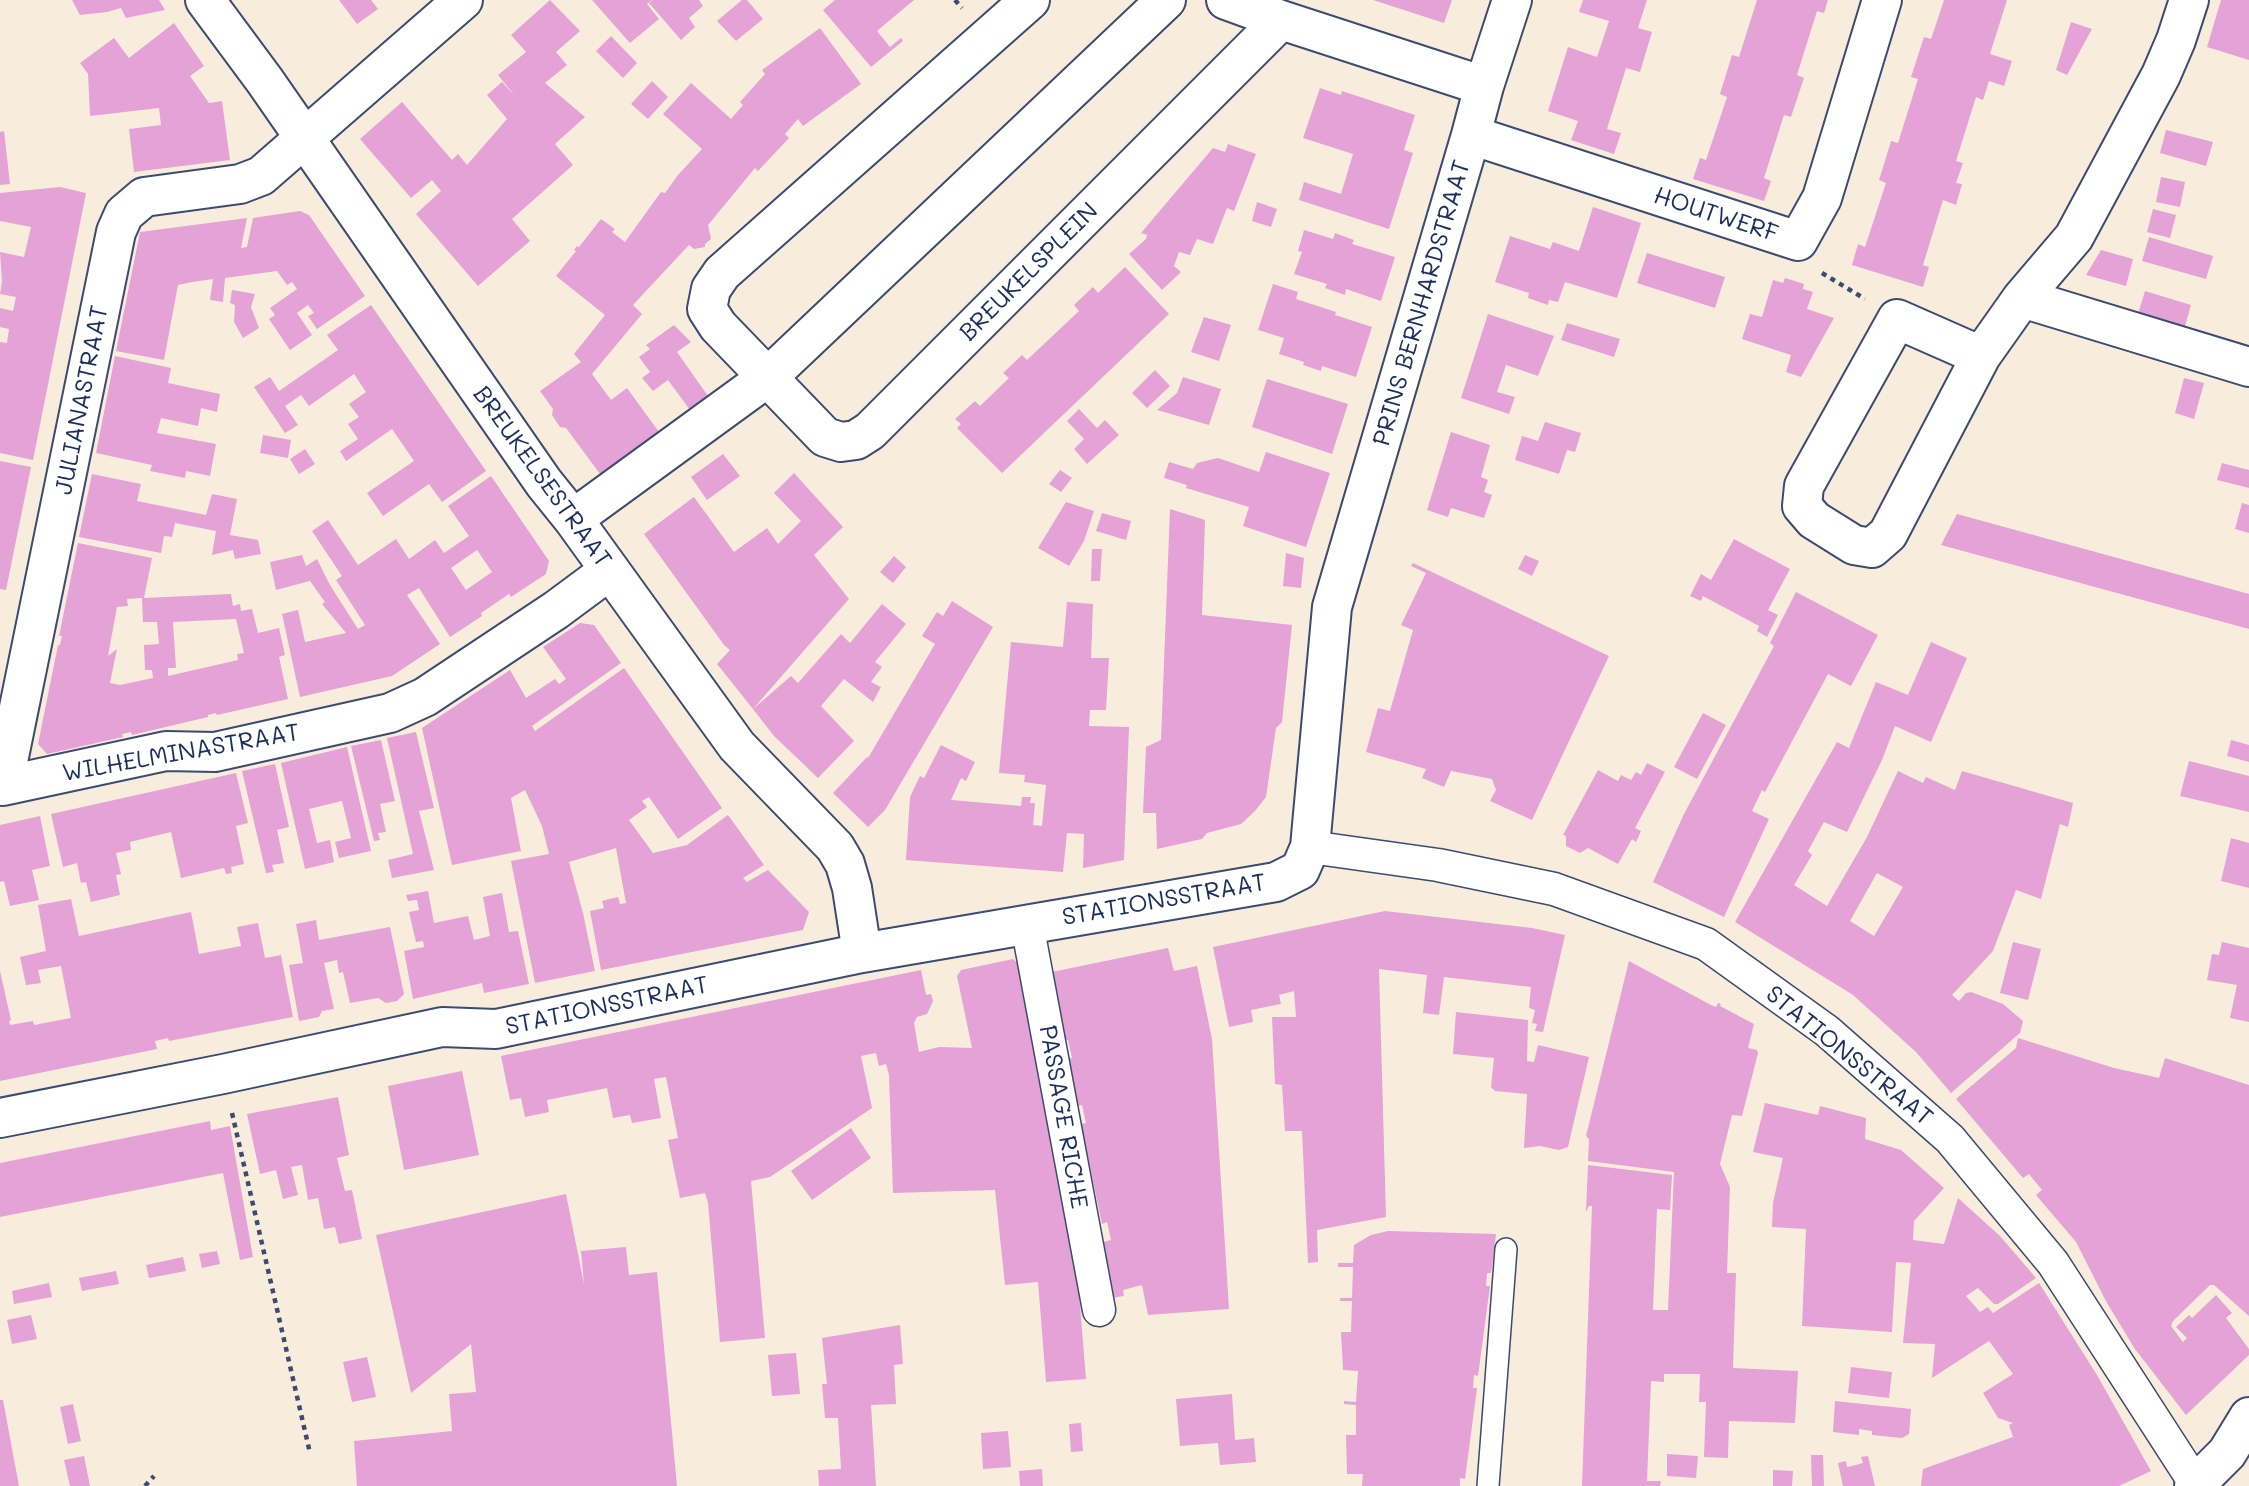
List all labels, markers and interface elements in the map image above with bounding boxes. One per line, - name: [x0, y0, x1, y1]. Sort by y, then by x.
- street label: PRINS BERNHARDSTRAAT: [1367, 157, 1477, 449]
- street label: HOUTWERF: [1650, 181, 1782, 249]
- street label: BREUKELSPLEIN: [954, 197, 1104, 347]
- street label: JULIANASTRAAT: [50, 303, 114, 497]
- street label: BREUKELSESTRAAT: [467, 381, 617, 573]
- street label: WILHELMINASTRAAT: [60, 718, 302, 788]
- street label: STATIONSSTRAAT: [1060, 868, 1268, 932]
- street label: STATIONSSTRAAT: [503, 970, 711, 1042]
- street label: STATIONSSTRAAT: [1760, 980, 1938, 1132]
- street label: PASSAGE RICHE: [1033, 1023, 1093, 1211]

